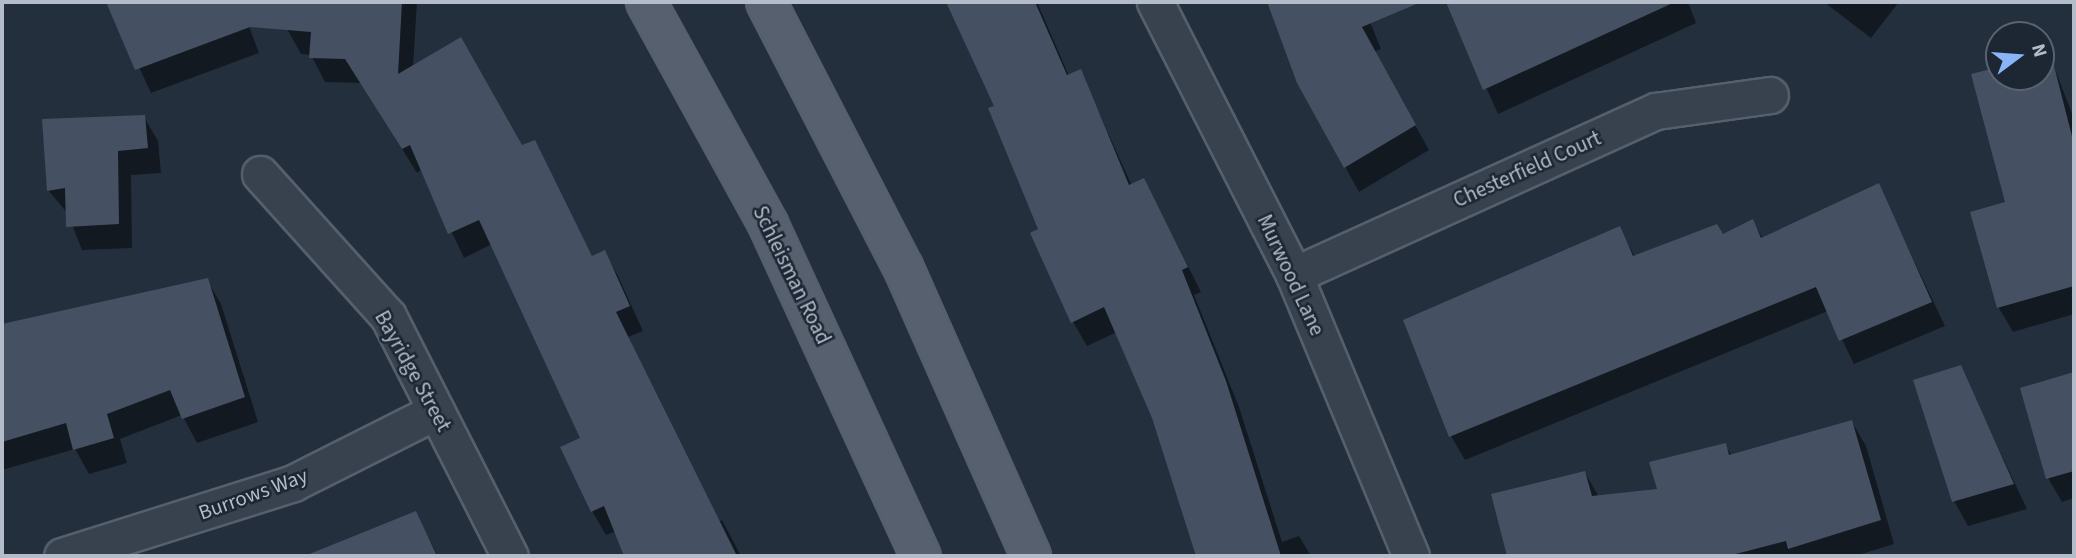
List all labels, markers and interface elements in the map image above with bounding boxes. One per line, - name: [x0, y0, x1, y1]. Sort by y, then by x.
- north arrow: [1985, 21, 2055, 91]
- text: N: [2024, 41, 2053, 60]
- street label: Chesterfield Court: [1449, 125, 1605, 213]
- street label: Schleisman Road: [748, 202, 836, 348]
- street label: Murwood Lane: [1252, 210, 1330, 340]
- street label: Bayridge Street: [369, 306, 457, 436]
- street label: Burrows Way: [195, 463, 311, 525]

